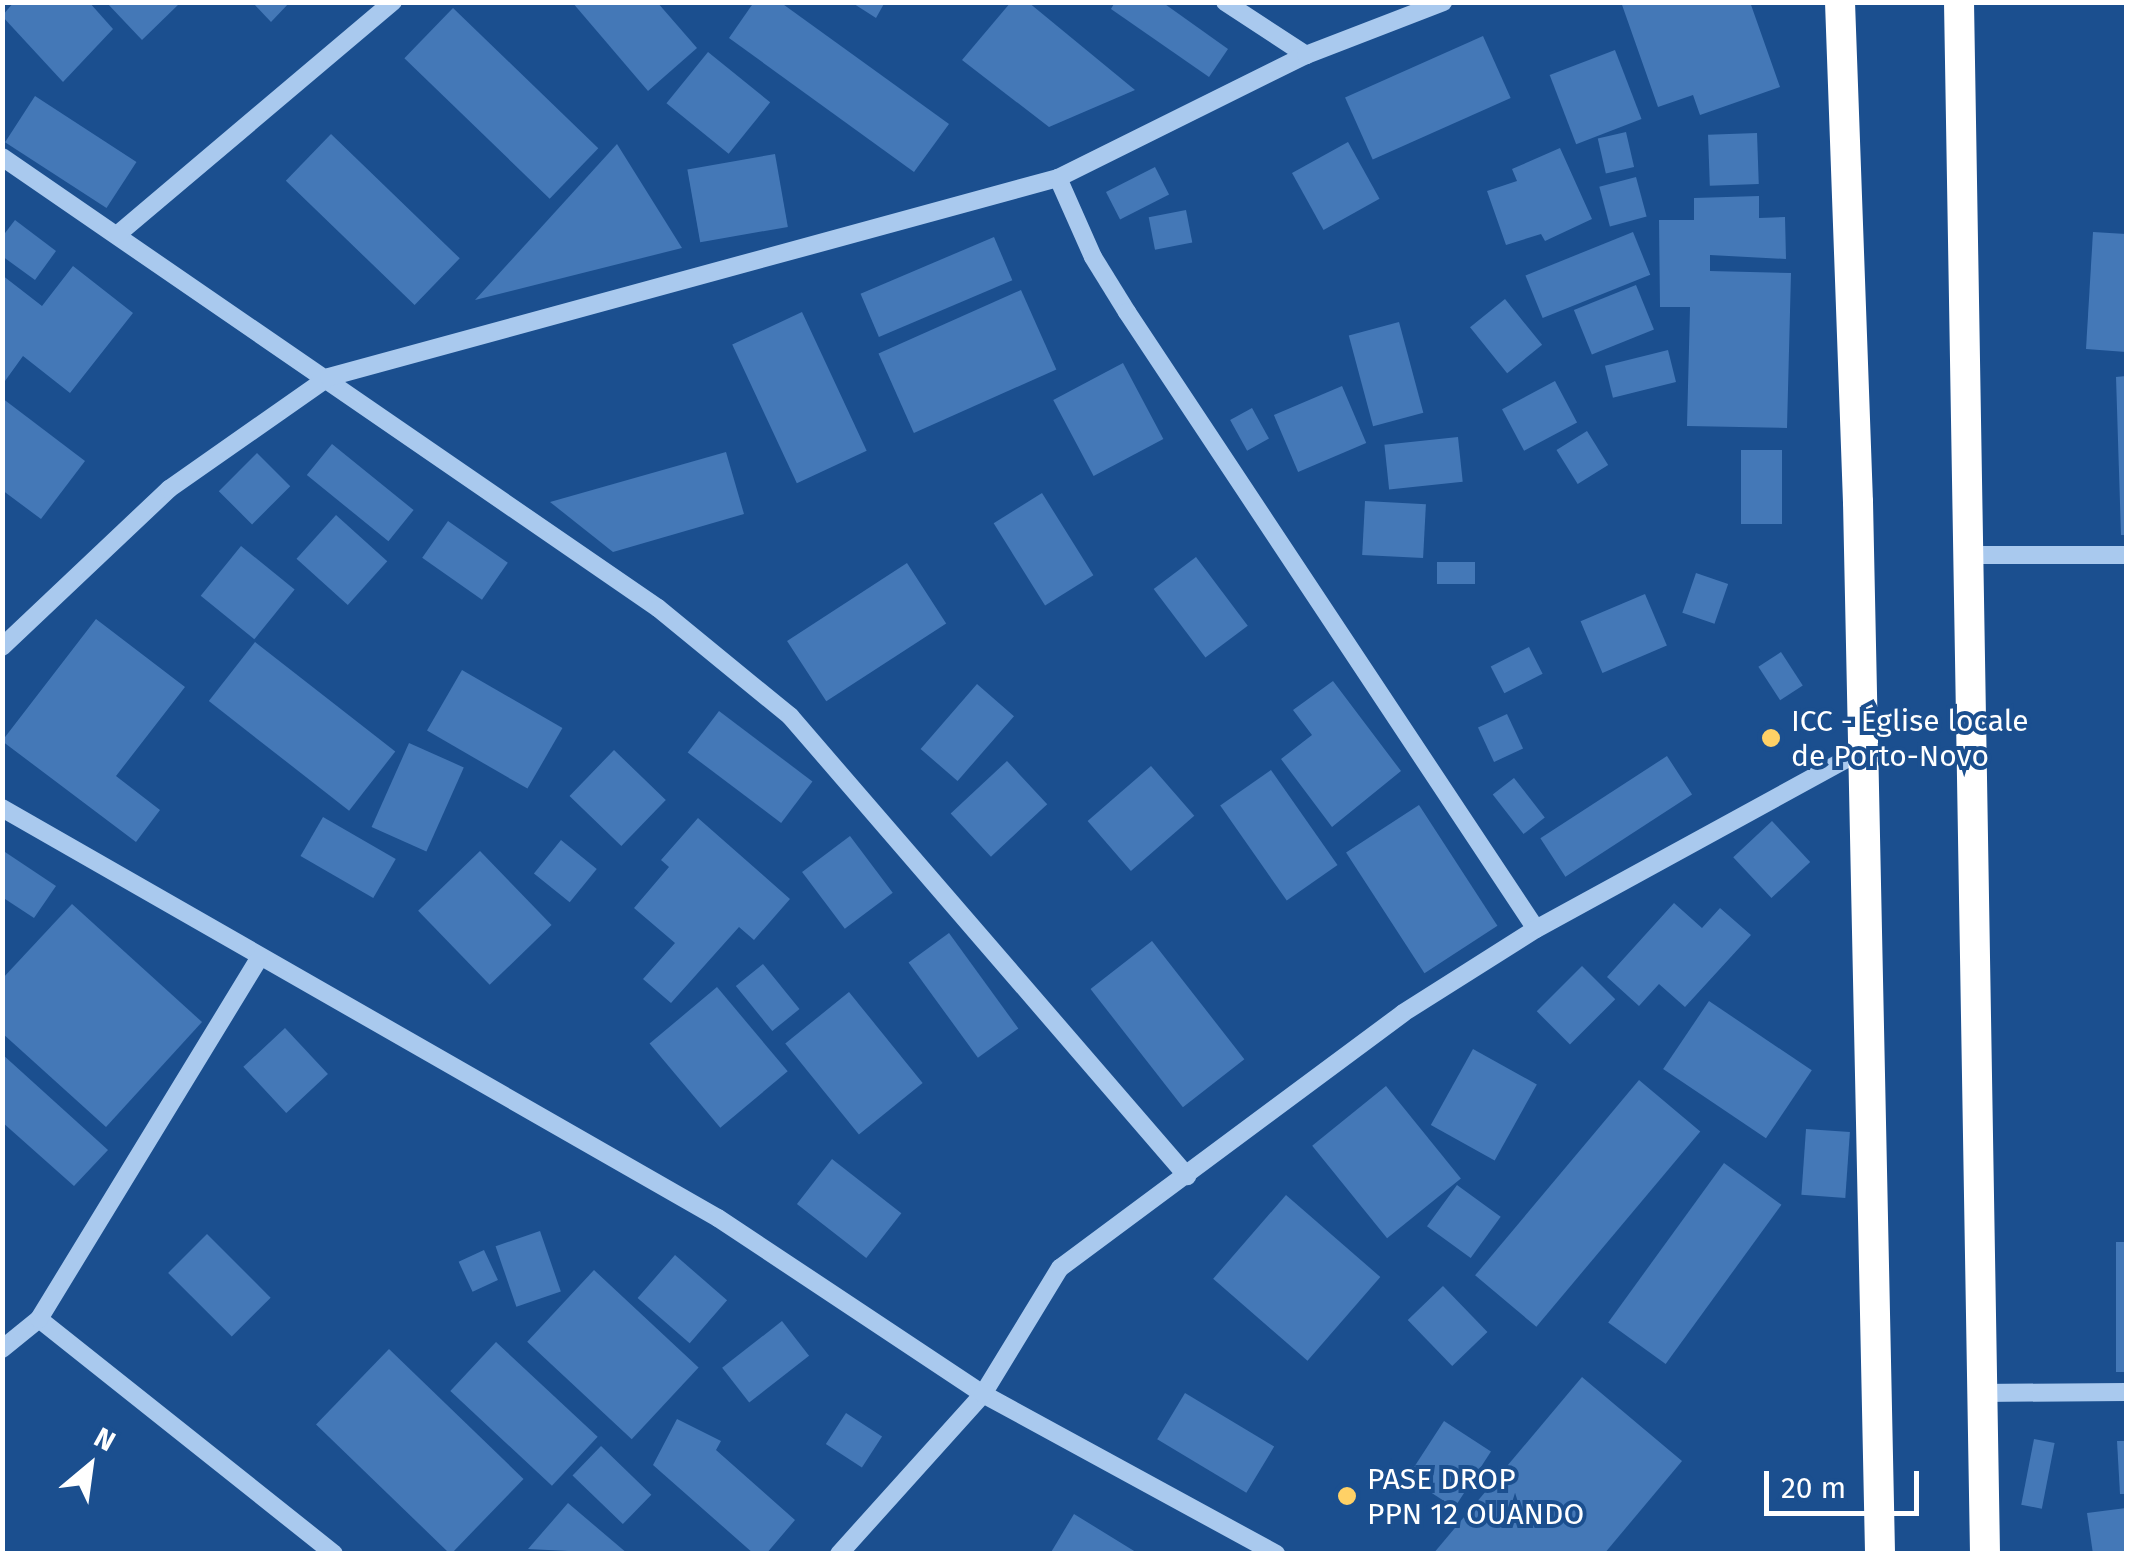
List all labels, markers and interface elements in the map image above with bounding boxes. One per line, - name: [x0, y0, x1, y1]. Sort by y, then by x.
- place label: ICC - Église locale de Porto-Novo: [1791, 703, 2029, 774]
- marker: ICC - Église locale de Porto-Novo: [1760, 727, 1782, 749]
- north arrow: [40, 1416, 140, 1516]
- text: N: [89, 1420, 121, 1458]
- scale bar: [1769, 1451, 1924, 1513]
- place label: PASE DROP PPN 12 OUANDO: [1367, 1461, 1584, 1532]
- text: 20 m: [1781, 1470, 1846, 1506]
- marker: PASE DROP PPN 12 OUANDO: [1336, 1485, 1358, 1507]

